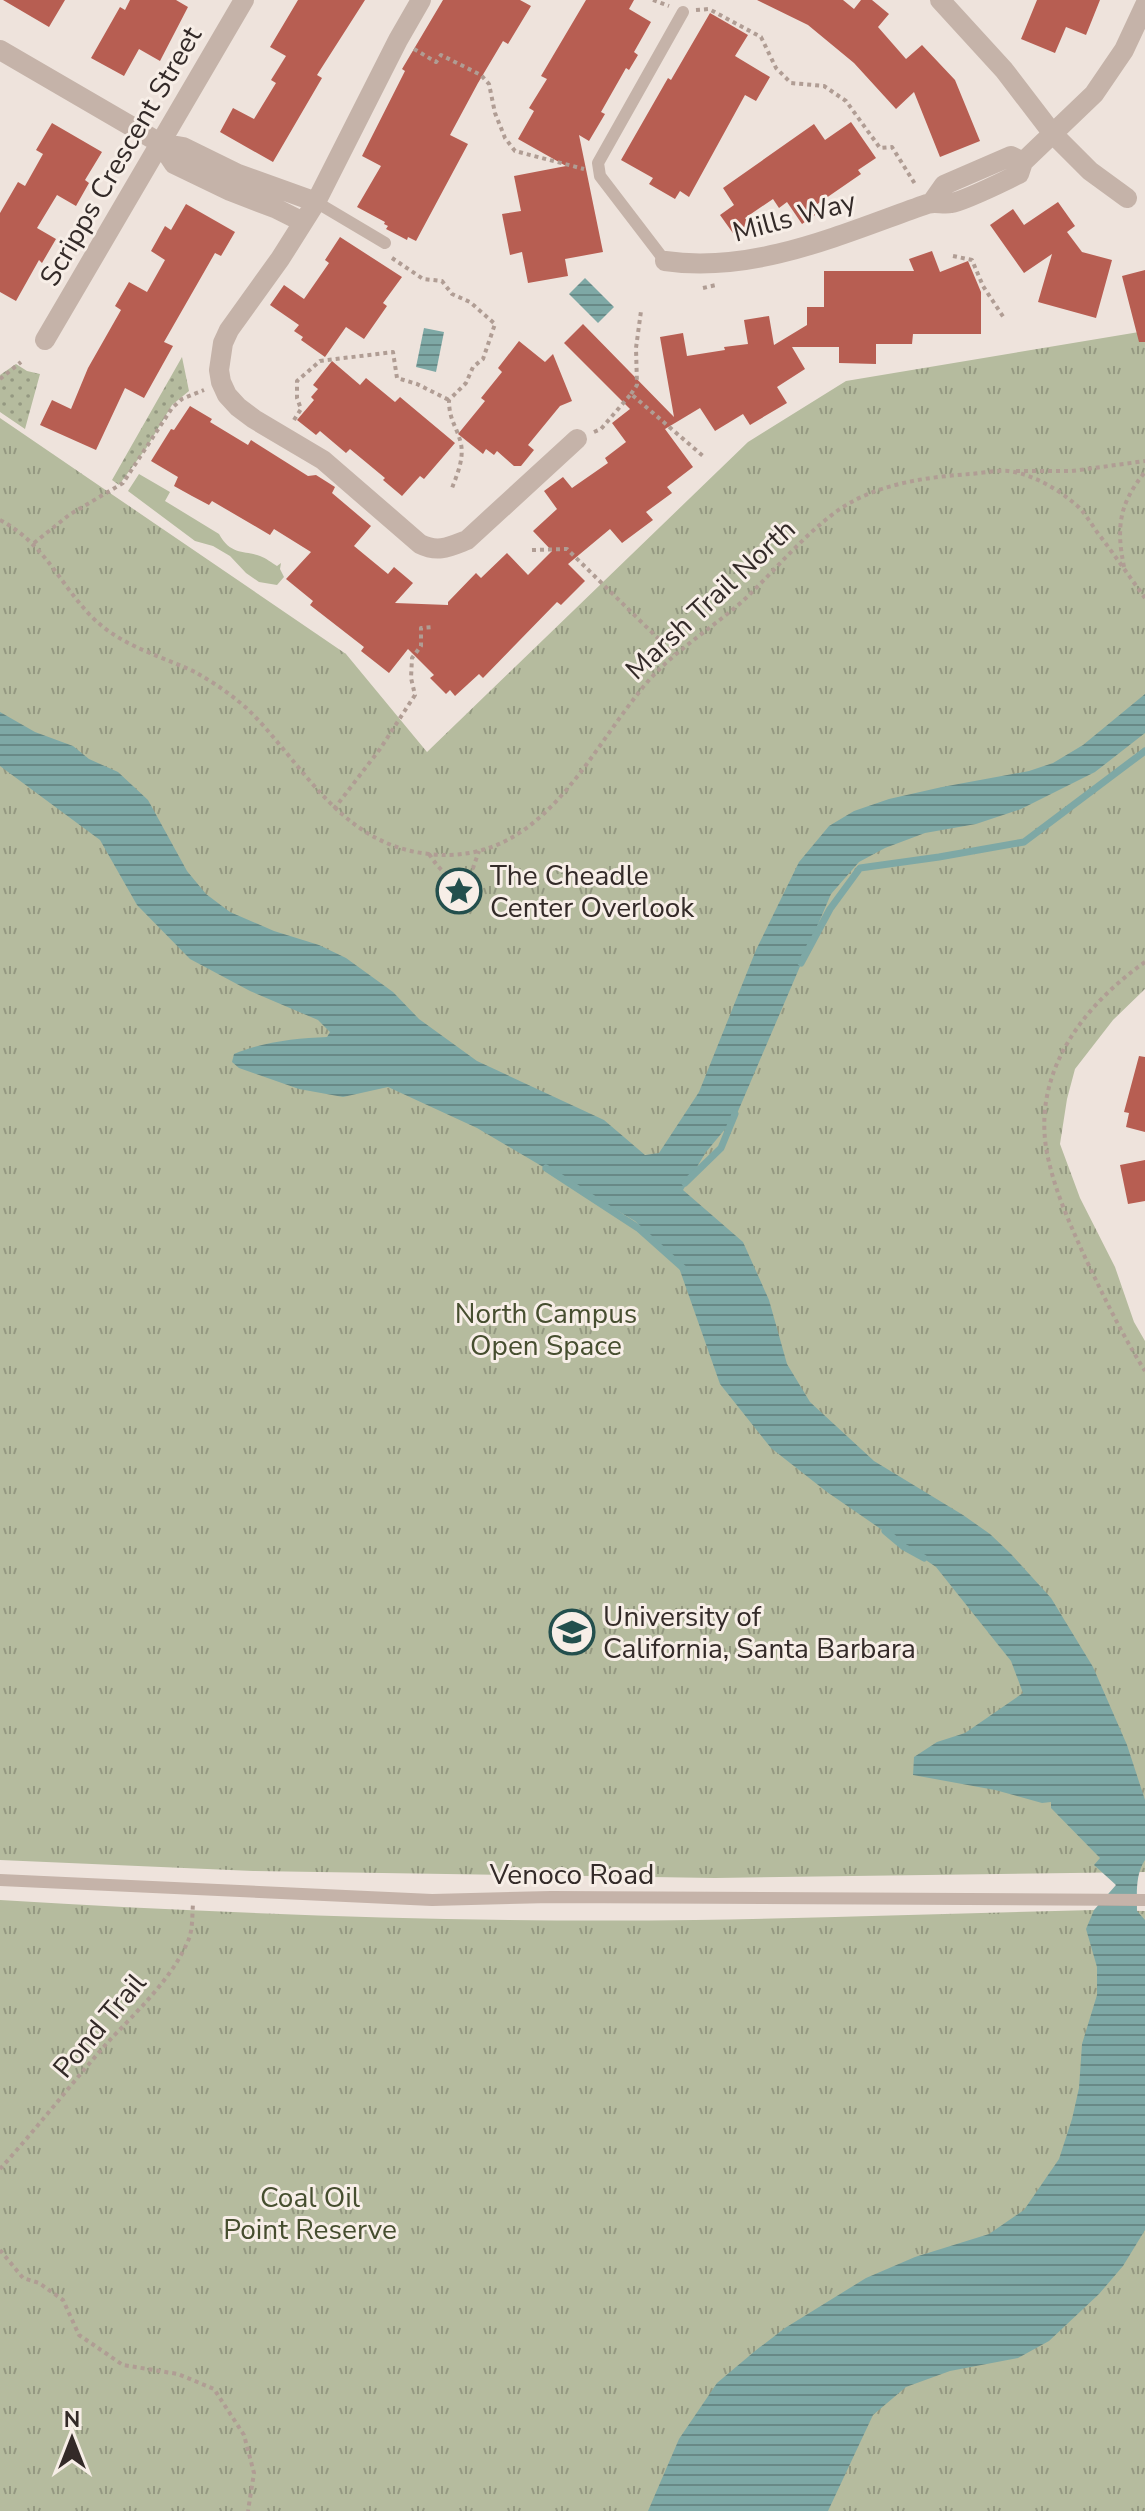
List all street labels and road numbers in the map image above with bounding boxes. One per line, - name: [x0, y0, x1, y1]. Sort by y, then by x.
- street label: Scripps Crescent Street: [31, 20, 211, 293]
- street label: Mills Way: [729, 182, 861, 252]
- street label: Marsh Trail North: [617, 511, 804, 688]
- street label: Venoco Road: [489, 1856, 654, 1894]
- street label: Pond Trail: [45, 1965, 155, 2086]

